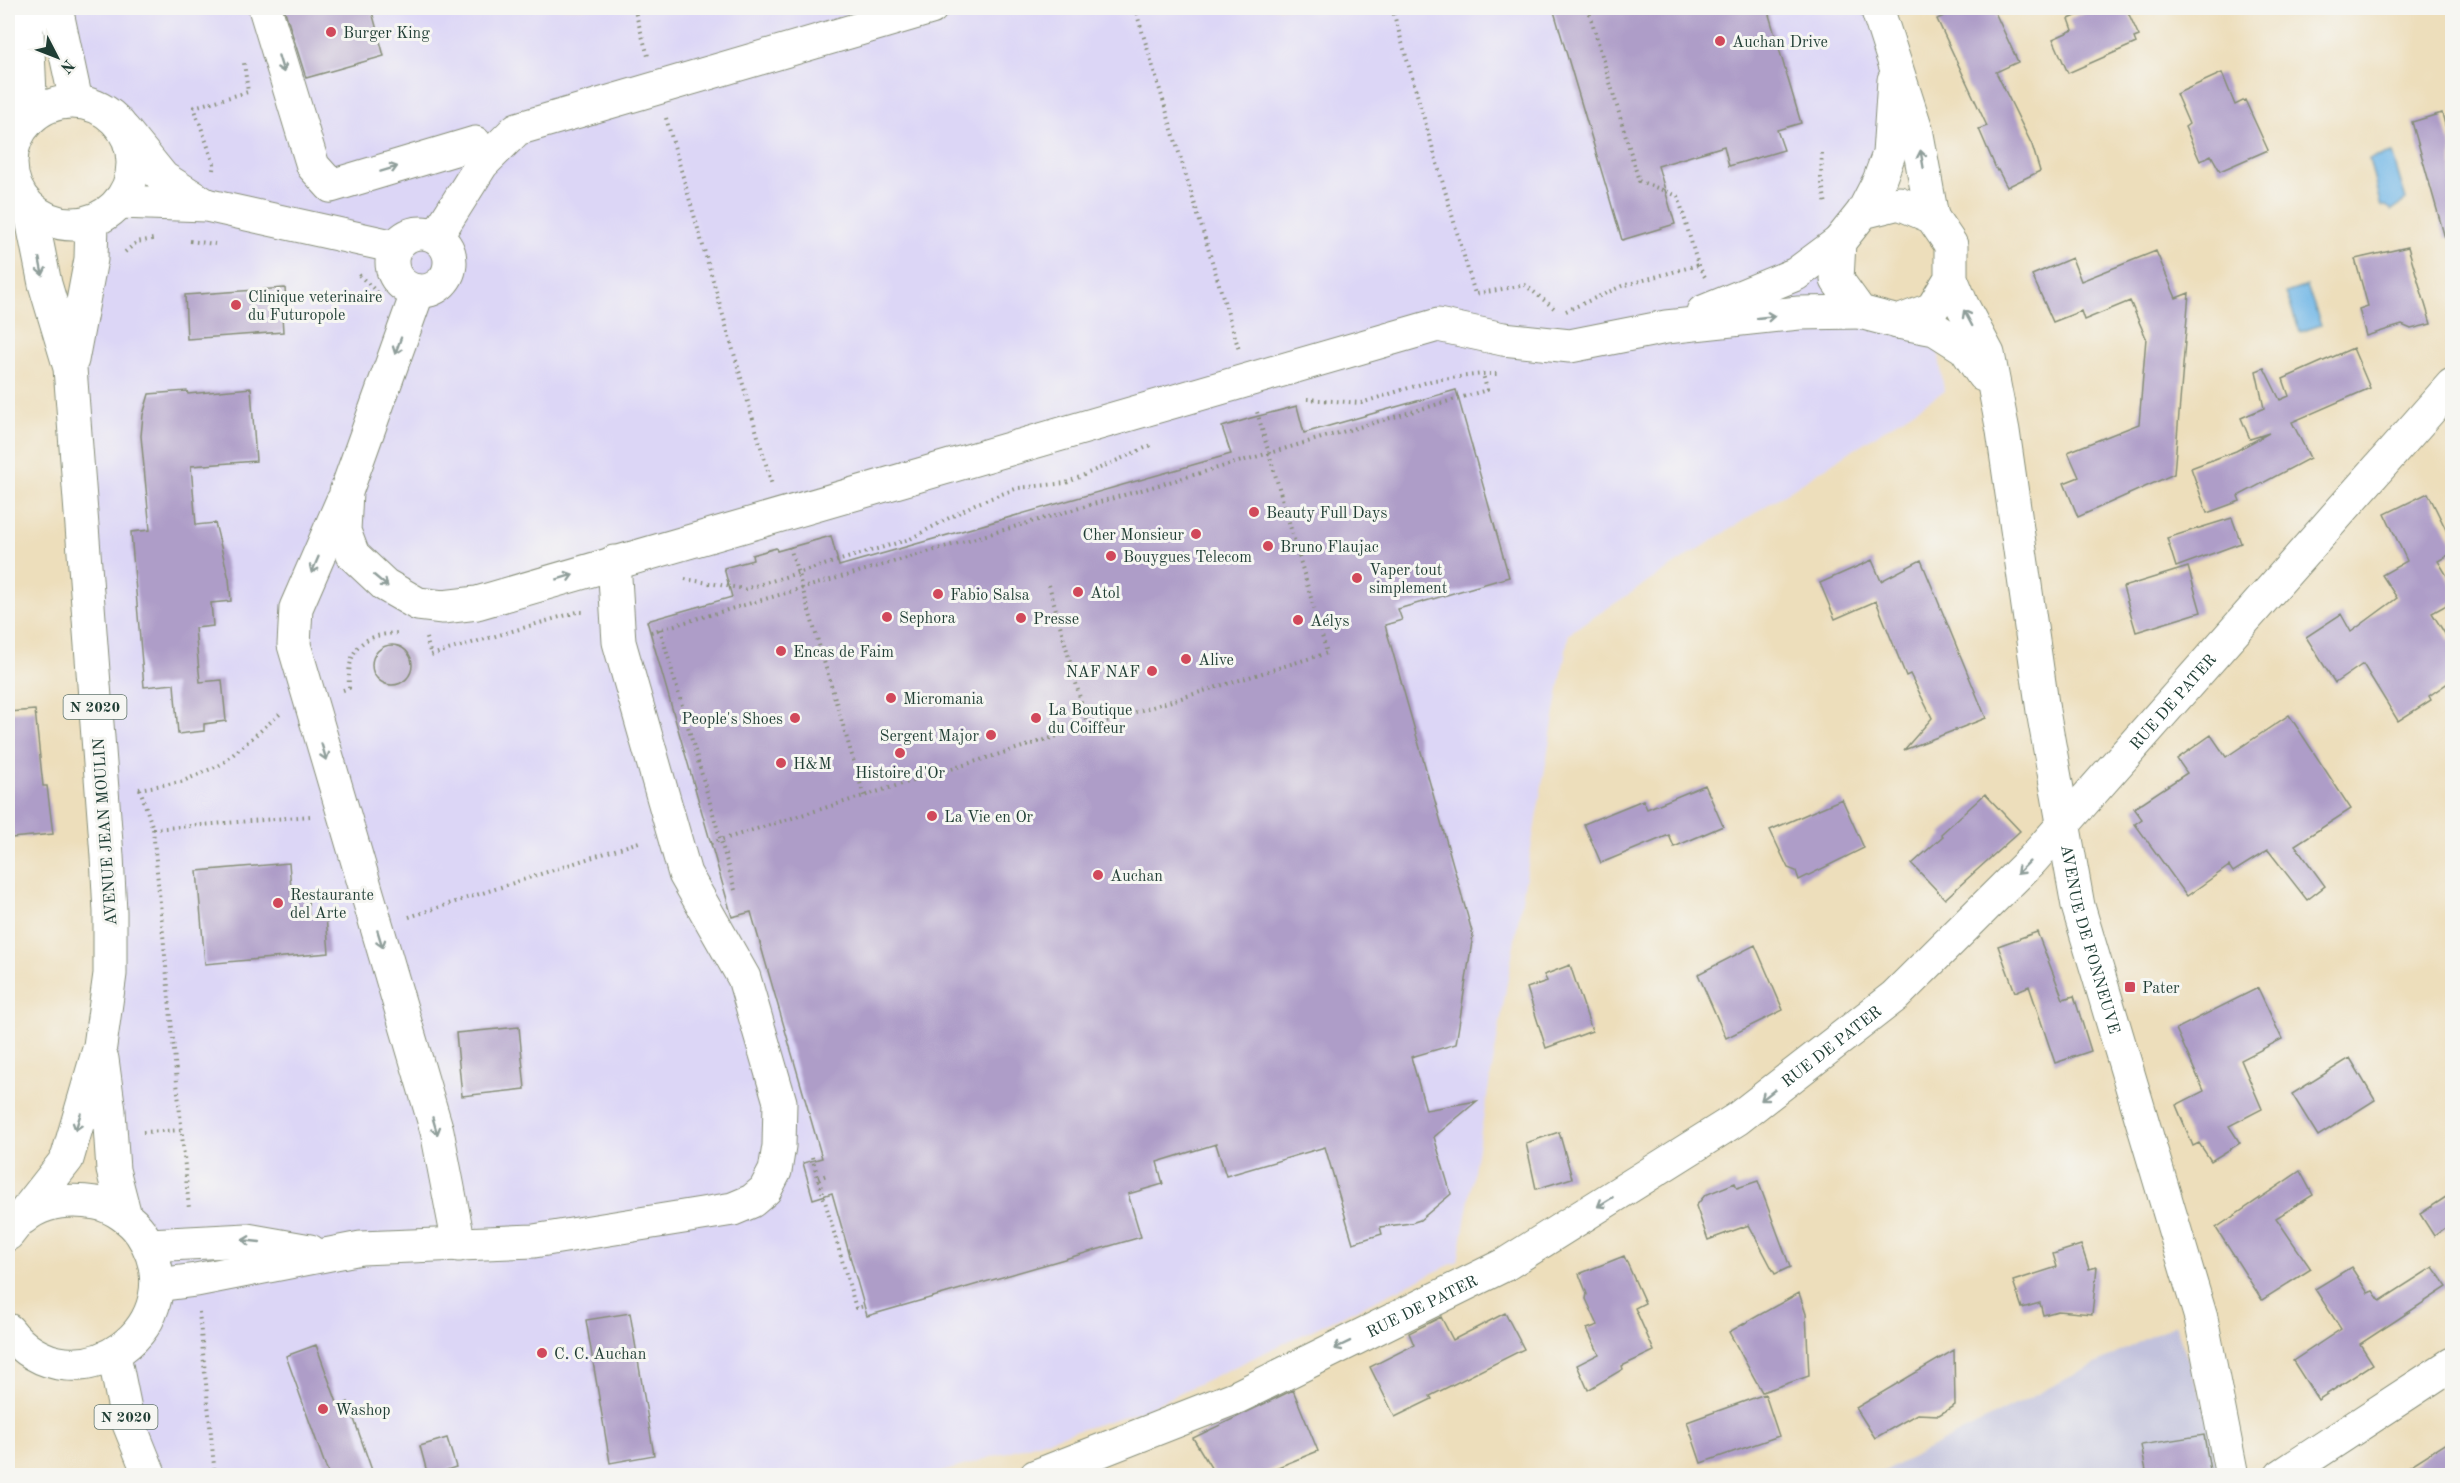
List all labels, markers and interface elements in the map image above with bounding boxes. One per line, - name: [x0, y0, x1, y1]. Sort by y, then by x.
- marker: Burger King: [324, 25, 338, 39]
- place label: Burger King: [343, 26, 430, 42]
- north arrow: [27, 27, 87, 87]
- marker: Auchan Drive: [1713, 34, 1727, 48]
- place label: Auchan Drive: [1732, 35, 1828, 51]
- one-way arrow: [276, 54, 287, 73]
- text: N: [56, 56, 77, 76]
- one-way arrow: [1916, 150, 1927, 170]
- one-way arrow: [379, 163, 398, 174]
- one-way arrow: [36, 256, 47, 276]
- place label: Clinique veterinaire du Futuropole: [248, 290, 382, 324]
- marker: Clinique veterinaire du Futuropole: [229, 298, 243, 312]
- one-way arrow: [1962, 310, 1974, 327]
- one-way arrow: [1756, 311, 1776, 322]
- one-way arrow: [392, 336, 403, 355]
- marker: Beauty Full Days: [1247, 505, 1261, 519]
- place label: Beauty Full Days: [1266, 506, 1387, 522]
- marker: Cher Monsieur: [1189, 527, 1203, 541]
- place label: Cher Monsieur: [1082, 528, 1184, 544]
- marker: Bruno Flaujac: [1261, 539, 1275, 553]
- place label: Bruno Flaujac: [1280, 540, 1379, 556]
- marker: Bouygues Telecom: [1104, 549, 1118, 563]
- place label: Bouygues Telecom: [1123, 550, 1252, 566]
- one-way arrow: [308, 555, 320, 573]
- place label: Vaper tout simplement: [1369, 563, 1448, 597]
- one-way arrow: [555, 571, 574, 582]
- marker: Vaper tout simplement: [1350, 571, 1364, 585]
- one-way arrow: [373, 574, 389, 587]
- marker: Atol: [1071, 585, 1085, 599]
- place label: Atol: [1090, 586, 1120, 602]
- marker: Fabio Salsa: [931, 587, 945, 601]
- place label: Fabio Salsa: [950, 588, 1030, 604]
- marker: Sephora: [880, 610, 894, 624]
- place label: Sephora: [899, 611, 956, 627]
- marker: Presse: [1014, 611, 1028, 625]
- place label: Presse: [1033, 612, 1079, 628]
- marker: Aélys: [1291, 613, 1305, 627]
- place label: Aélys: [1310, 614, 1349, 630]
- marker: Encas de Faim: [774, 644, 788, 658]
- place label: Encas de Faim: [793, 645, 894, 661]
- marker: Alive: [1179, 652, 1193, 666]
- street label: RUE DE PATER: [2128, 652, 2220, 753]
- place label: Alive: [1198, 653, 1234, 669]
- marker: NAF NAF: [1145, 664, 1159, 678]
- place label: NAF NAF: [1066, 665, 1140, 681]
- marker: Micromania: [884, 691, 898, 705]
- place label: Micromania: [903, 692, 984, 708]
- road number: N 2020: [64, 695, 127, 719]
- place label: La Boutique du Coiffeur: [1048, 703, 1132, 737]
- marker: People's Shoes: [788, 711, 802, 725]
- marker: La Boutique du Coiffeur: [1029, 711, 1043, 725]
- place label: People's Shoes: [682, 712, 783, 728]
- marker: Sergent Major: [984, 728, 998, 742]
- place label: Sergent Major: [880, 729, 979, 745]
- street label: AVENUE JEAN MOULIN: [91, 738, 121, 926]
- one-way arrow: [319, 742, 330, 761]
- marker: Histoire d'Or: [893, 746, 907, 760]
- marker: H&M: [774, 756, 788, 770]
- place label: H&M: [793, 757, 832, 773]
- place label: Histoire d'Or: [855, 766, 945, 782]
- marker: La Vie en Or: [925, 809, 939, 823]
- place label: La Vie en Or: [944, 810, 1034, 826]
- street label: AVENUE DE FONNEUVE: [2057, 844, 2122, 1036]
- one-way arrow: [2015, 861, 2030, 876]
- marker: Auchan: [1091, 868, 1105, 882]
- place label: Auchan: [1110, 869, 1163, 885]
- place label: Restaurante del Arte: [290, 888, 374, 922]
- marker: Restaurante del Arte: [271, 896, 285, 910]
- one-way arrow: [375, 929, 386, 948]
- marker: Pater: [2123, 980, 2137, 994]
- place label: Pater: [2142, 981, 2180, 997]
- street label: RUE DE PATER: [1779, 1004, 1885, 1091]
- one-way arrow: [1760, 1089, 1776, 1102]
- one-way arrow: [72, 1112, 83, 1131]
- one-way arrow: [430, 1116, 441, 1135]
- one-way arrow: [1597, 1196, 1614, 1208]
- one-way arrow: [241, 1235, 261, 1246]
- street label: RUE DE PATER: [1365, 1273, 1481, 1342]
- one-way arrow: [1333, 1340, 1351, 1352]
- marker: C. C. Auchan: [535, 1346, 549, 1360]
- place label: C. C. Auchan: [554, 1347, 647, 1363]
- marker: Washop: [316, 1402, 330, 1416]
- place label: Washop: [335, 1403, 391, 1419]
- road number: N 2020: [94, 1405, 158, 1429]

